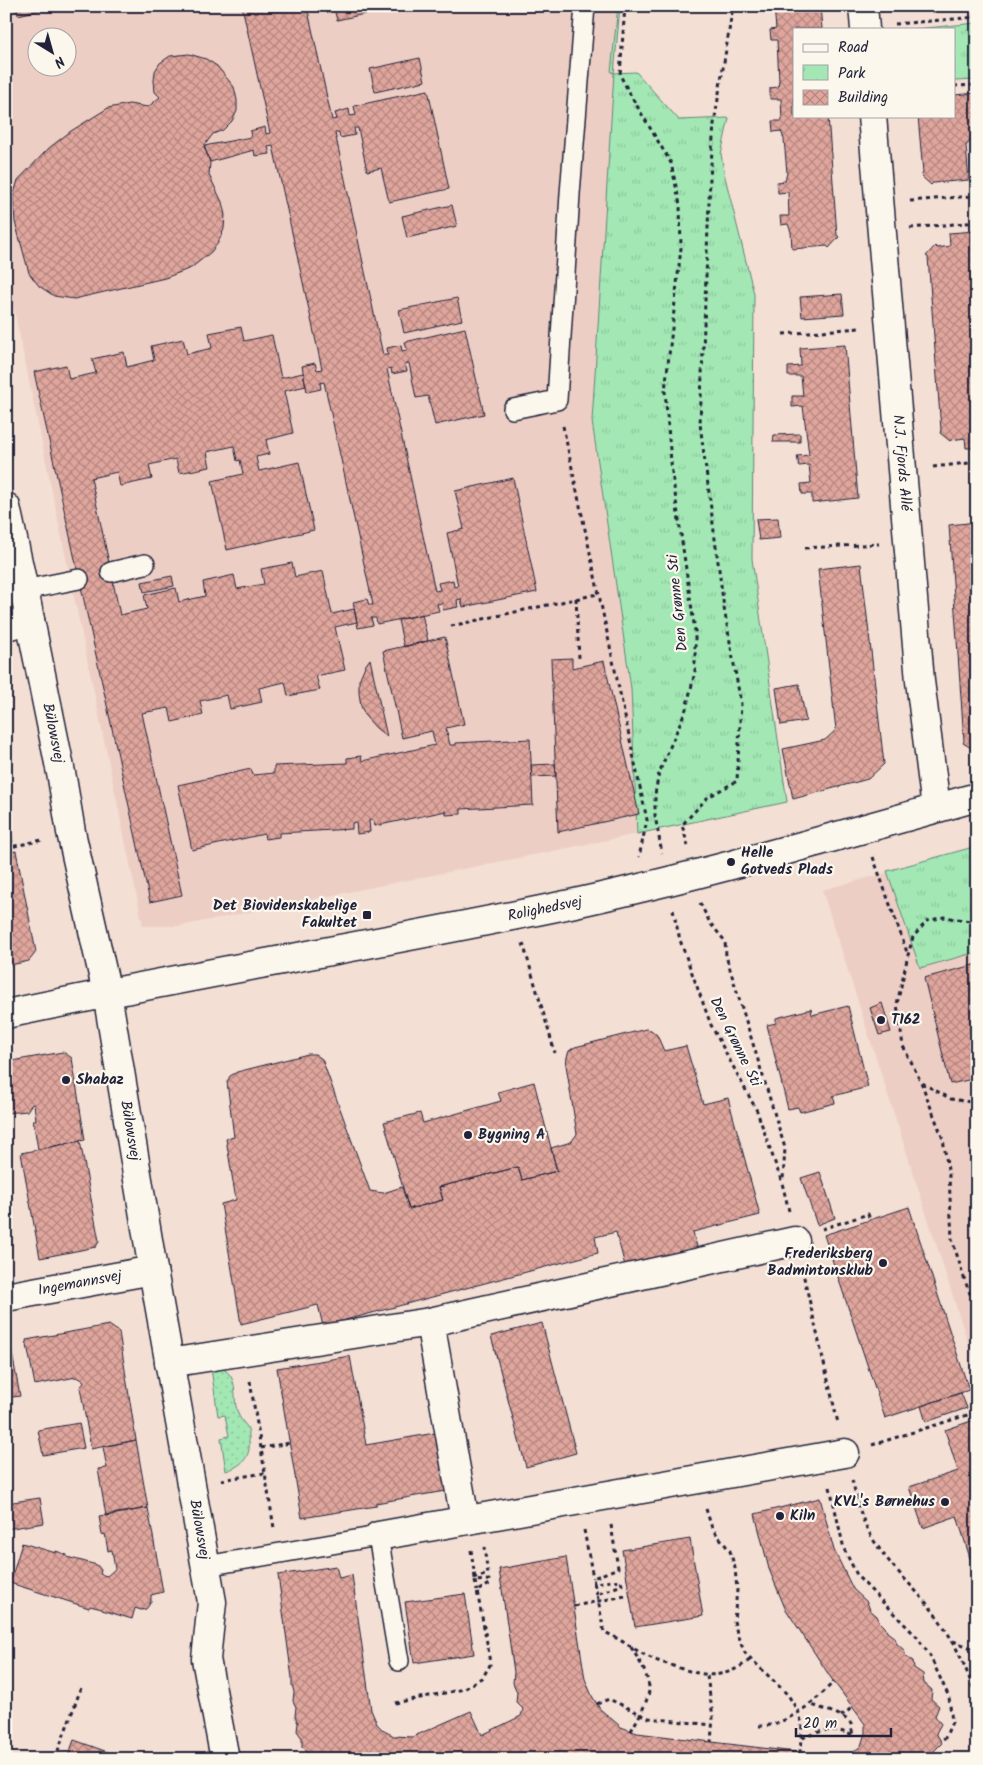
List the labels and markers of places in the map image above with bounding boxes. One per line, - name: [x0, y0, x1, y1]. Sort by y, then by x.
- place label: Helle Gotveds Plads: [741, 841, 833, 882]
- marker: Helle Gotveds Plads: [725, 856, 737, 868]
- place label: Det Biovidenskabelige Fakultet: [213, 894, 358, 935]
- marker: Det Biovidenskabelige Fakultet: [361, 909, 373, 921]
- place label: T162: [891, 1008, 921, 1032]
- marker: T162: [875, 1014, 887, 1026]
- place label: Shabaz: [76, 1068, 124, 1092]
- marker: Shabaz: [60, 1074, 72, 1086]
- place label: Bygning A: [478, 1123, 545, 1147]
- marker: Bygning A: [462, 1129, 474, 1141]
- place label: Frederiksberg Badmintonsklub: [767, 1242, 873, 1283]
- marker: Frederiksberg Badmintonsklub: [877, 1257, 889, 1269]
- place label: KVL's Børnehus: [834, 1490, 935, 1514]
- marker: KVL's Børnehus: [939, 1496, 951, 1508]
- place label: Kiln: [790, 1504, 815, 1528]
- marker: Kiln: [774, 1510, 786, 1522]

